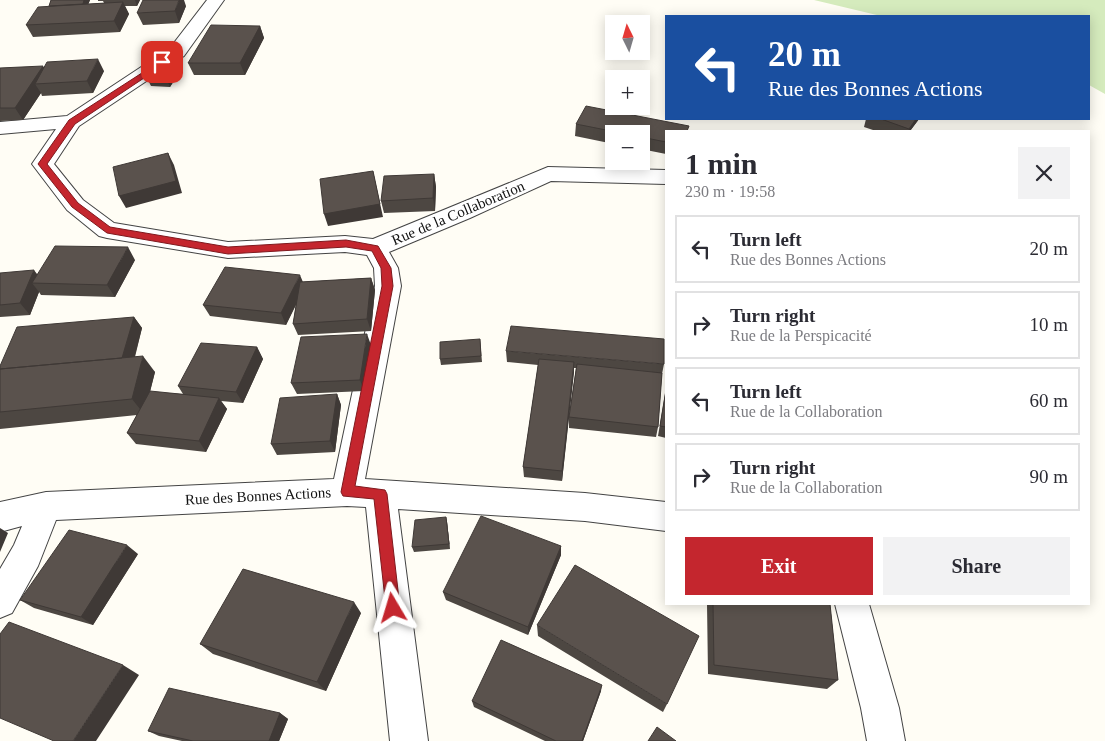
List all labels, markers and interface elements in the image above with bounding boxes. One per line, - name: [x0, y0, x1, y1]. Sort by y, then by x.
- north arrow: [605, 15, 650, 60]
- map controls: [605, 15, 650, 170]
- icon: left: [685, 35, 750, 100]
- text: 20 m: [768, 35, 841, 74]
- pin: [141, 41, 183, 83]
- icon: arrive: [148, 48, 176, 76]
- button: +: [605, 70, 650, 115]
- text: Rue des Bonnes Actions: [768, 76, 983, 101]
- button: −: [605, 125, 650, 170]
- text: 1 min: [685, 147, 758, 180]
- button: close: [1018, 147, 1070, 199]
- street label: Rue de la Collaboration: [389, 178, 527, 248]
- text: 230 m · 19:58: [685, 183, 775, 200]
- text: Turn left: [730, 229, 802, 250]
- icon: left: [687, 235, 715, 263]
- text: 20 m: [1029, 238, 1068, 259]
- text: Rue des Bonnes Actions: [730, 251, 886, 268]
- text: Turn right: [730, 305, 815, 326]
- icon: right: [687, 311, 715, 339]
- text: 10 m: [1029, 314, 1068, 335]
- text: Rue de la Perspicacité: [730, 327, 872, 344]
- text: Turn left: [730, 381, 802, 402]
- icon: left: [687, 387, 715, 415]
- text: 60 m: [1029, 390, 1068, 411]
- text: Rue de la Collaboration: [730, 403, 882, 420]
- text: Turn right: [730, 457, 815, 478]
- icon: right: [687, 463, 715, 491]
- text: 90 m: [1029, 466, 1068, 487]
- text: Rue de la Collaboration: [730, 479, 882, 496]
- street label: Rue des Bonnes Actions: [185, 484, 332, 508]
- button: Exit: [685, 537, 873, 595]
- button: Share: [883, 537, 1070, 595]
- position arrow: [366, 581, 418, 633]

